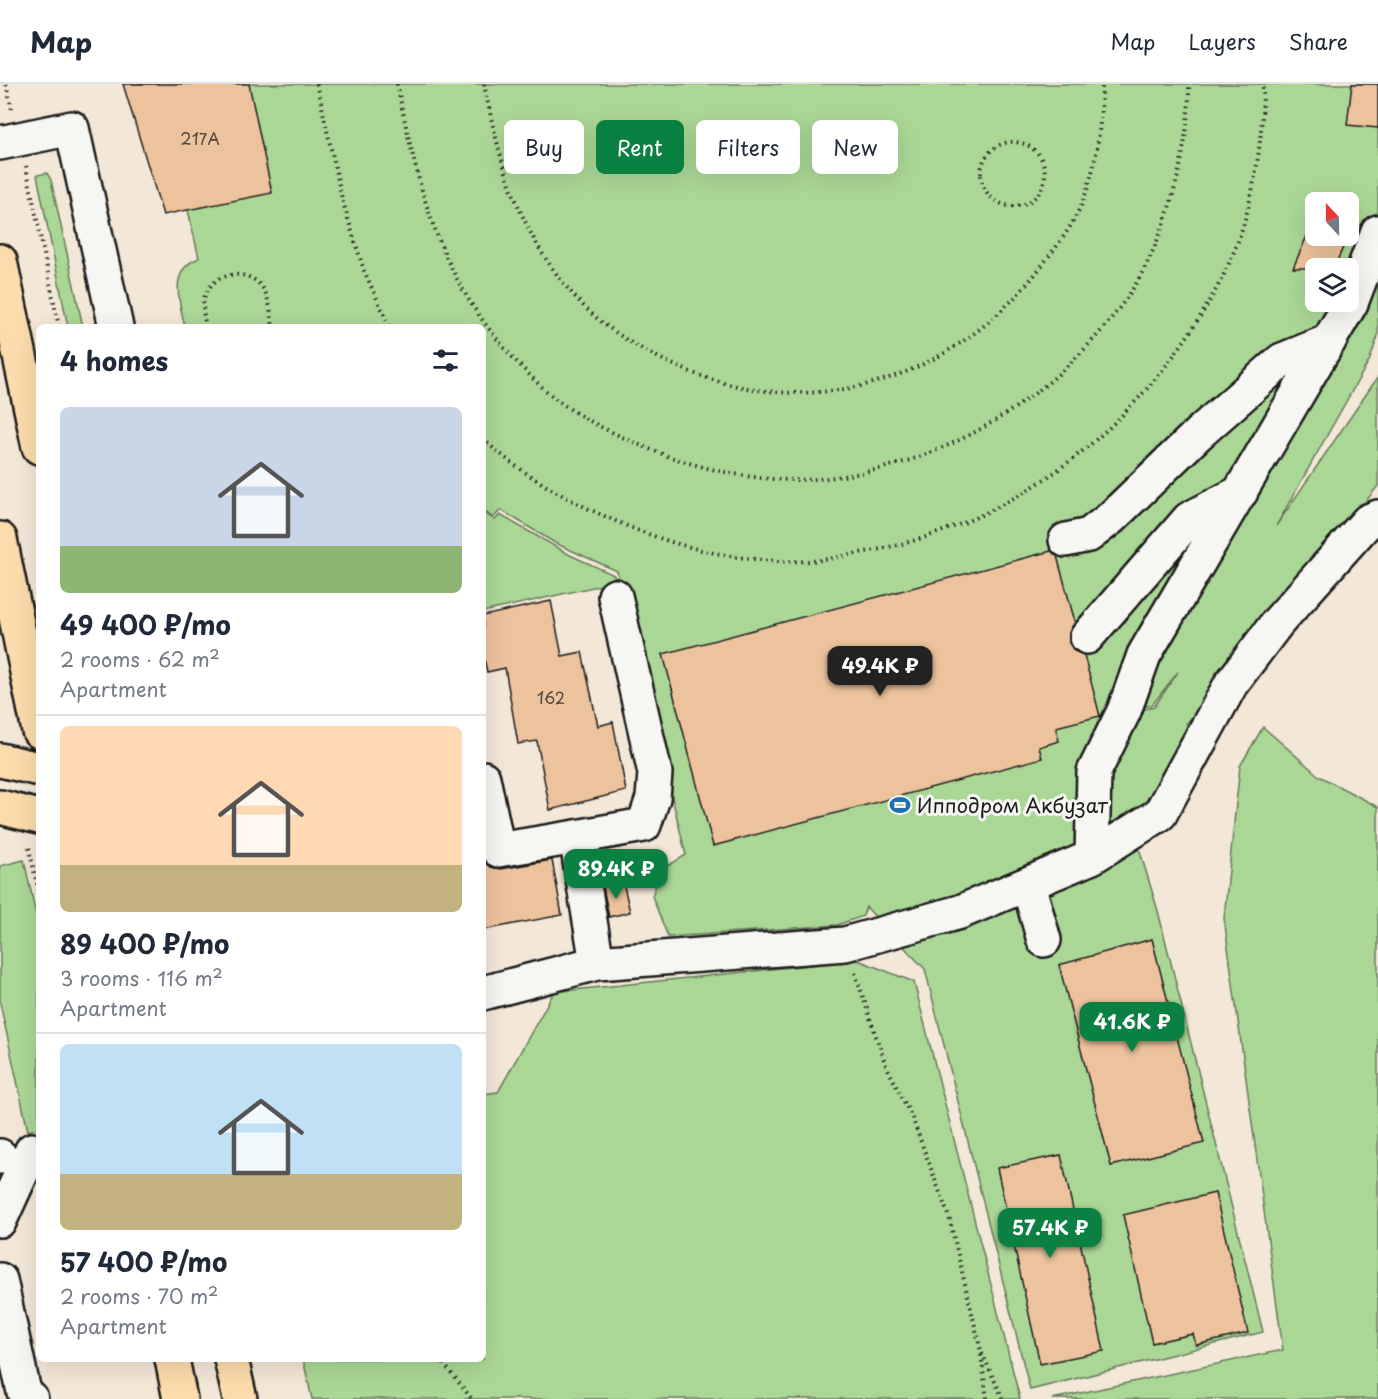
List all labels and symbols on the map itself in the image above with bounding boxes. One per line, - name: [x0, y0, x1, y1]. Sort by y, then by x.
- house number: 217А: [180, 126, 220, 150]
- north arrow: [1305, 192, 1359, 246]
- pin: 49.4K ₽: [825, 646, 935, 697]
- house number: 162: [537, 685, 565, 709]
- place label: Ипподром Акбузат: [917, 790, 1109, 820]
- sports icon: Ипподром Акбузат: [888, 793, 912, 817]
- pin: 89.4K ₽: [561, 849, 671, 900]
- pin: 41.6K ₽: [1077, 1002, 1187, 1053]
- pin: 57.4K ₽: [995, 1208, 1105, 1259]

